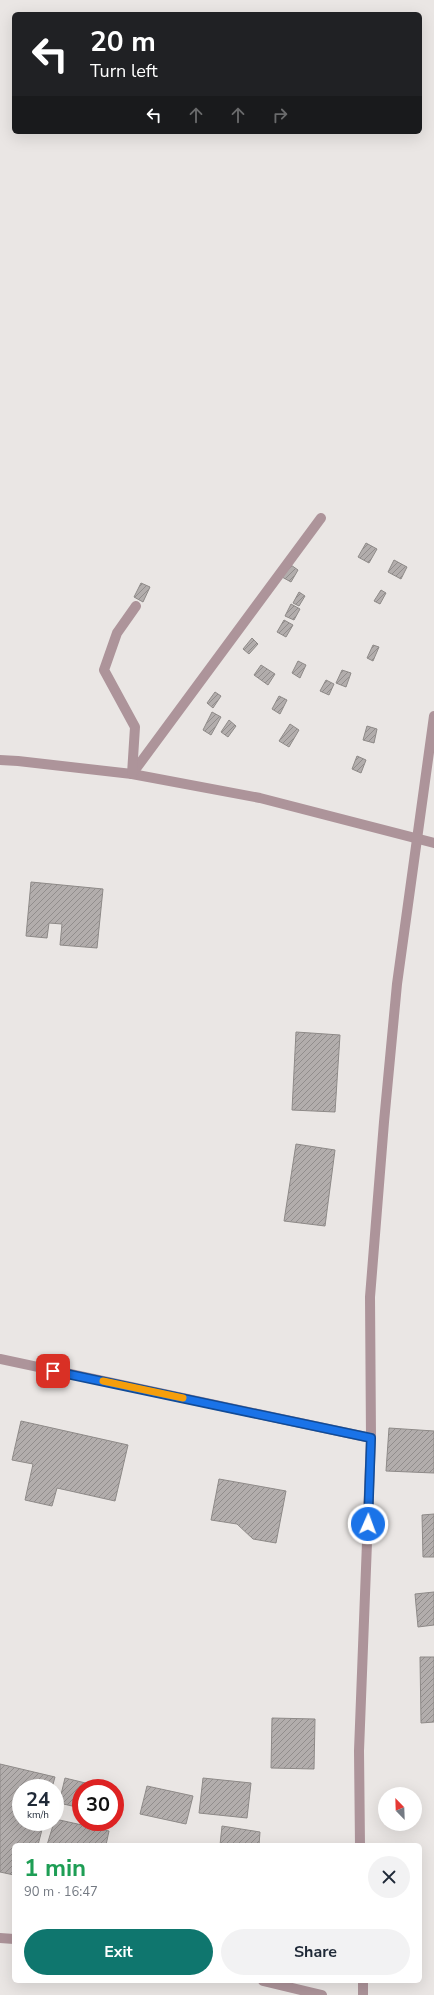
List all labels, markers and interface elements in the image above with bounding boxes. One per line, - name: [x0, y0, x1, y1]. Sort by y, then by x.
- text: 20 m: [90, 23, 156, 61]
- icon: left: [24, 28, 76, 80]
- text: Turn left: [90, 59, 158, 83]
- icon: left: [143, 104, 165, 126]
- icon: ahead: [185, 104, 207, 126]
- icon: ahead: [227, 104, 249, 126]
- icon: right: [269, 104, 291, 126]
- pin: [36, 1354, 70, 1388]
- icon: arrive: [42, 1360, 64, 1382]
- position arrow: [347, 1503, 389, 1545]
- speed limit sign: 30: [72, 1779, 124, 1831]
- text: 24: [26, 1786, 50, 1813]
- north arrow: [378, 1787, 422, 1831]
- map controls: [378, 1787, 422, 1831]
- text: km/h: [27, 1808, 49, 1822]
- text: 1 min: [24, 1852, 86, 1884]
- button: close: [368, 1856, 410, 1898]
- text: 90 m · 16:47: [24, 1883, 98, 1901]
- button: Exit: [24, 1929, 213, 1975]
- button: Share: [221, 1929, 410, 1975]

